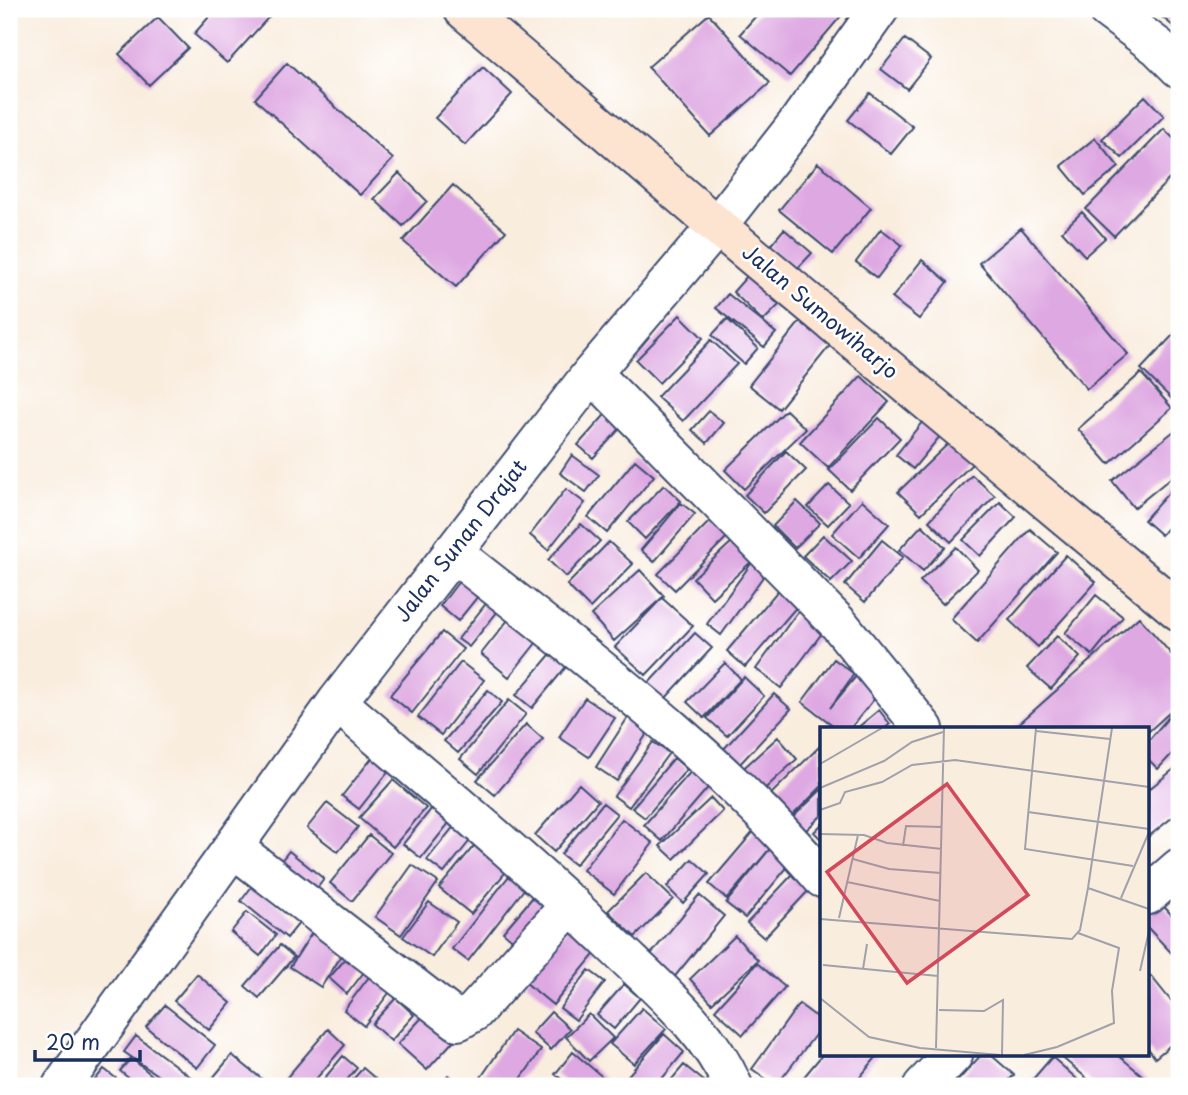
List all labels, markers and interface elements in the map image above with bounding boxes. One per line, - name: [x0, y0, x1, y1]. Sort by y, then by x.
- street label: Jalan Sumowiharjo: [736, 235, 906, 386]
- street label: Jalan Sunan Drajat: [385, 451, 533, 628]
- inset map: [820, 727, 1150, 1056]
- scale bar: [35, 1018, 140, 1062]
- text: 20 m: [46, 1025, 100, 1057]

